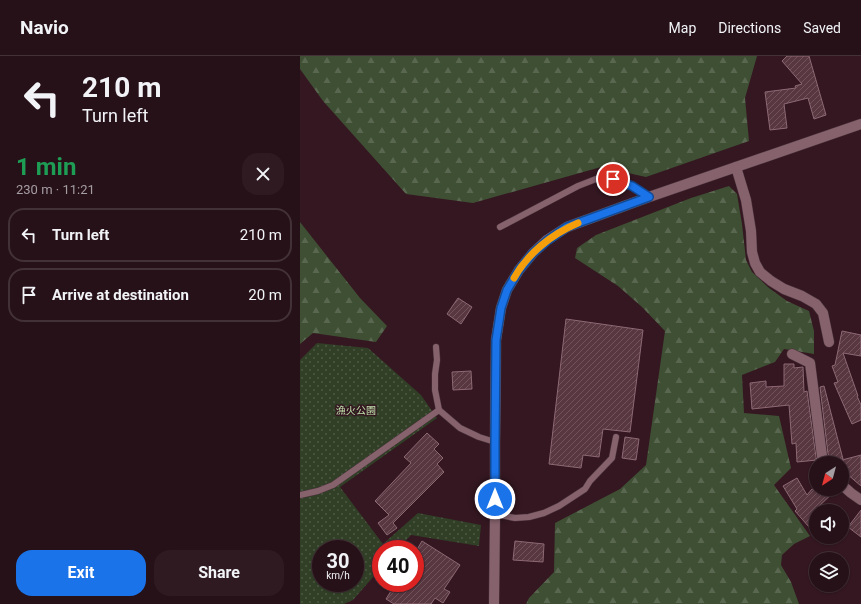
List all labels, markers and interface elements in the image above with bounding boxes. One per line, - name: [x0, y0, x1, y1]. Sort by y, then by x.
- text: Navio: [20, 16, 69, 39]
- text: Map: [669, 20, 696, 36]
- text: Directions: [718, 20, 781, 36]
- text: Saved: [803, 20, 841, 36]
- text: 210 m: [82, 71, 161, 104]
- icon: left: [16, 72, 68, 124]
- text: Turn left: [82, 105, 148, 126]
- text: 1 min: [16, 153, 76, 181]
- button: close: [242, 153, 284, 195]
- pin: [596, 162, 630, 196]
- icon: arrive: [602, 168, 624, 190]
- text: 230 m · 11:21: [16, 182, 95, 197]
- icon: left: [18, 224, 40, 246]
- text: Turn left: [52, 226, 109, 244]
- text: 210 m: [240, 226, 282, 244]
- icon: arrive: [18, 284, 40, 306]
- text: Arrive at destination: [52, 286, 189, 304]
- text: 20 m: [248, 286, 282, 304]
- park label: 漁火公園: [336, 405, 376, 416]
- north arrow: [809, 456, 849, 496]
- map controls: [809, 456, 849, 592]
- position arrow: [474, 478, 516, 520]
- button: sound: [809, 504, 849, 544]
- speed limit sign: 40: [372, 540, 424, 592]
- text: 30: [327, 549, 349, 573]
- button: Exit: [16, 550, 146, 596]
- button: Share: [154, 550, 284, 596]
- button: layers: [809, 552, 849, 592]
- text: km/h: [326, 570, 350, 581]

